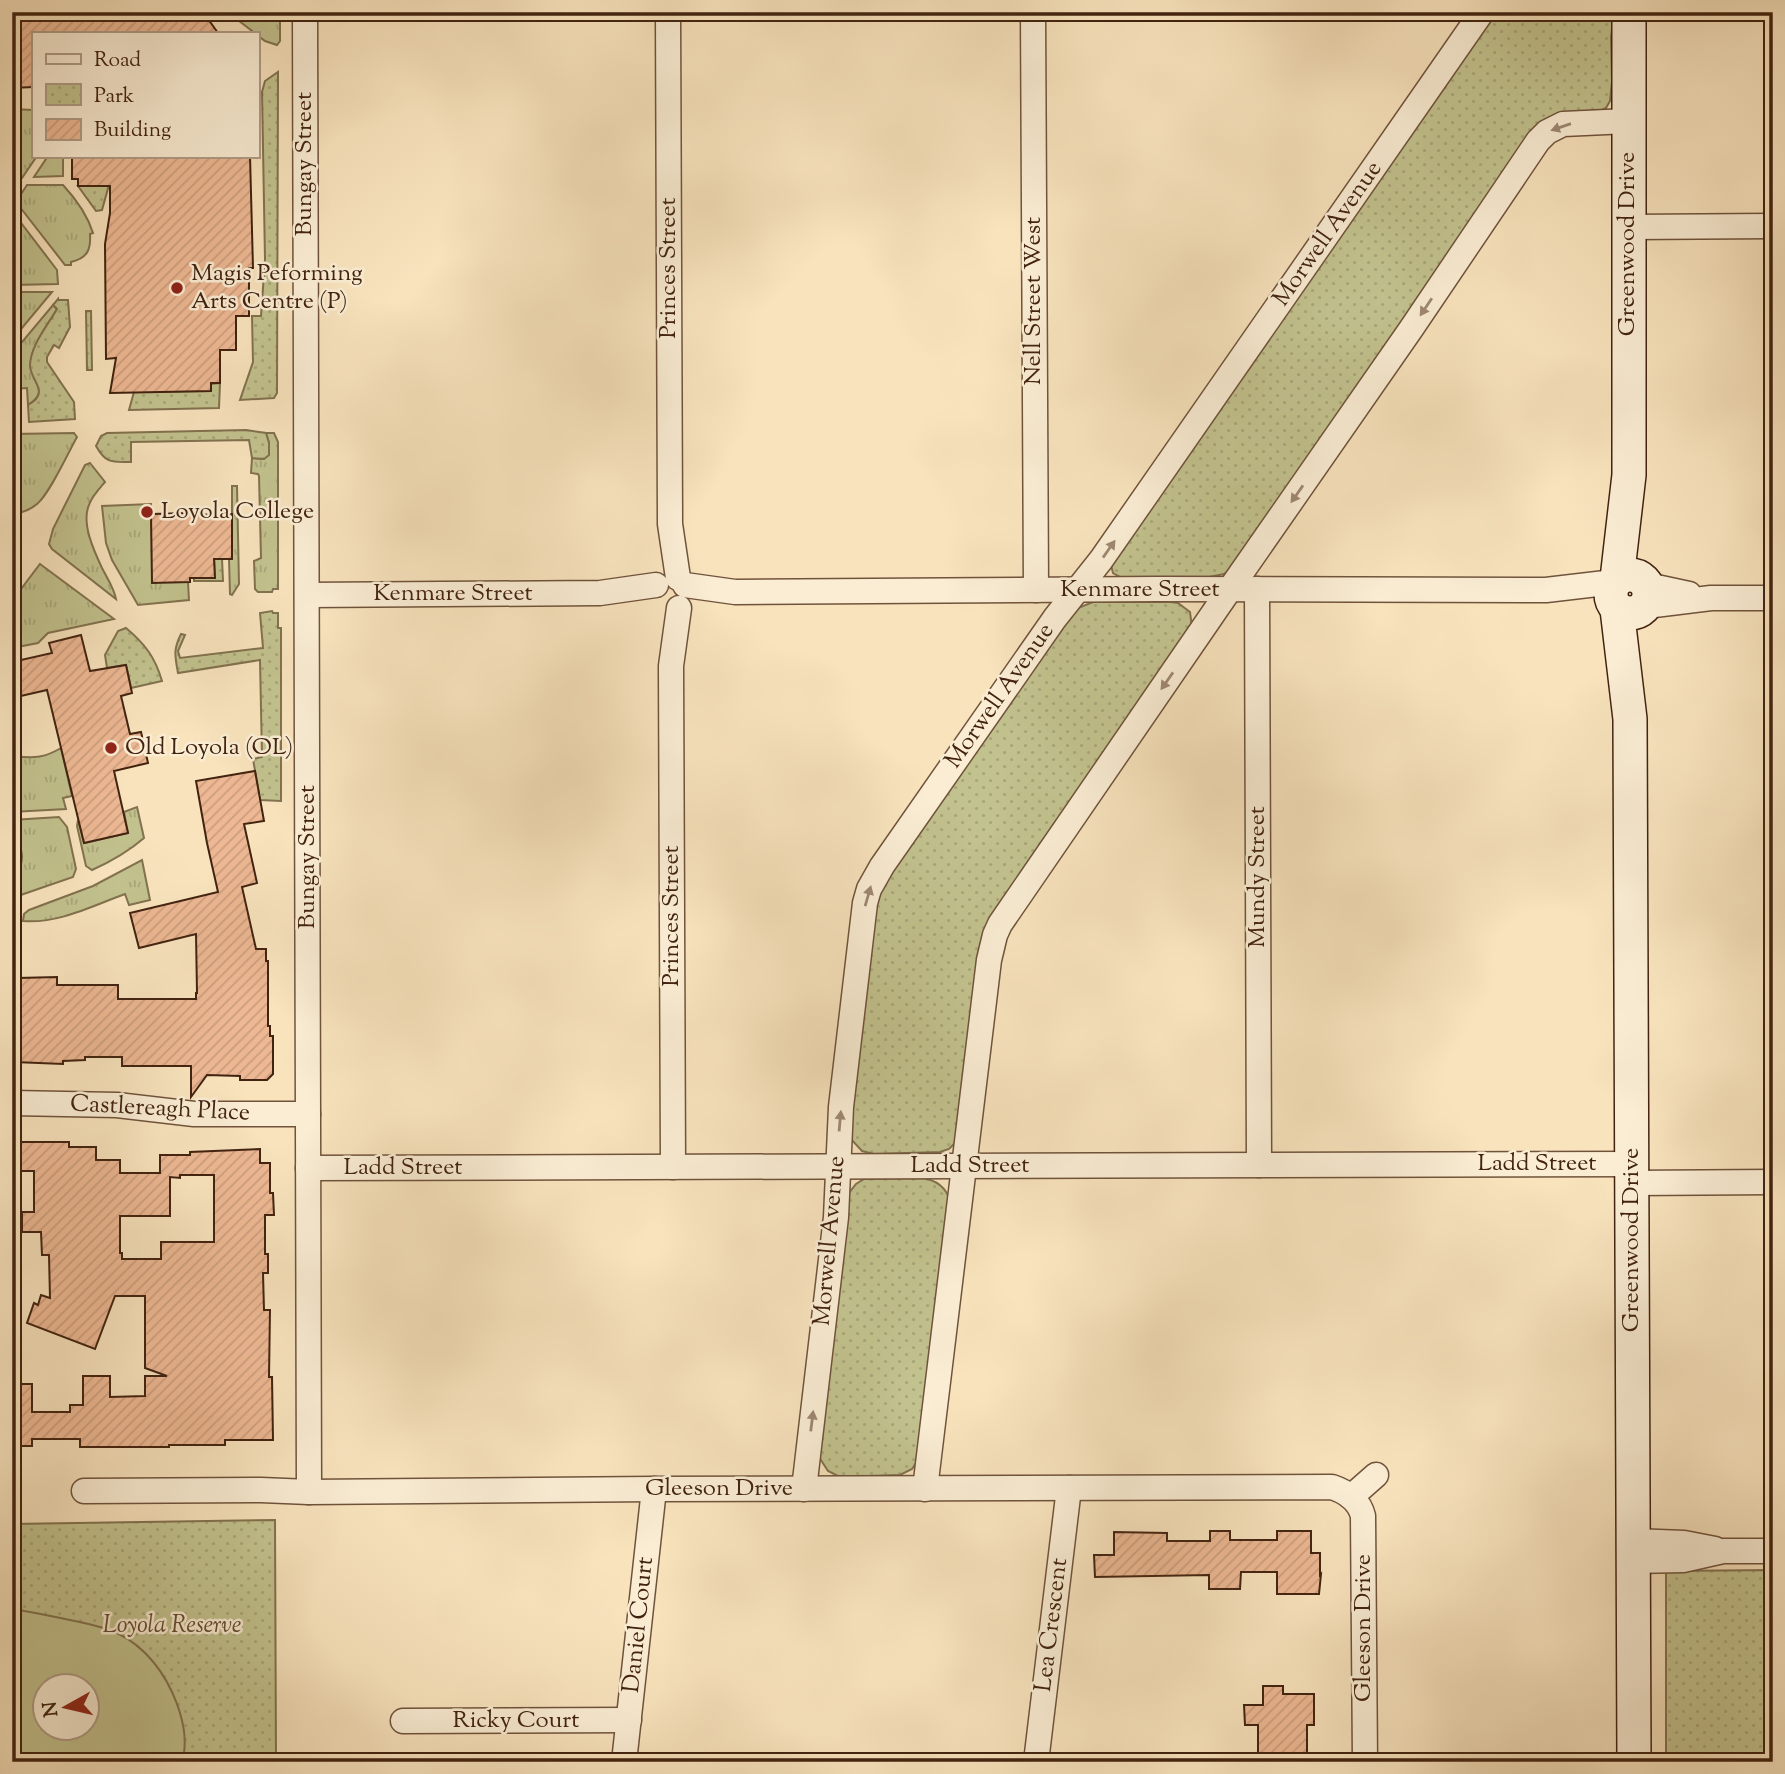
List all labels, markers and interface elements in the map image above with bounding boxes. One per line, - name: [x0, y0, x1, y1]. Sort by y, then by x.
- legend: [32, 32, 259, 158]
- text: Road: [94, 46, 141, 76]
- text: Park: [94, 82, 135, 112]
- street label: Bungay Street: [288, 92, 322, 236]
- text: Building: [94, 116, 171, 146]
- one-way arrow: [1550, 122, 1571, 133]
- street label: Greenwood Drive: [1611, 152, 1645, 336]
- street label: Morwell Avenue: [1265, 154, 1391, 314]
- street label: Princes Street: [652, 197, 686, 339]
- street label: Nell Street West: [1017, 217, 1051, 385]
- place label: Magis Peforming Arts Centre (P): [191, 257, 363, 319]
- marker: Magis Peforming Arts Centre (P): [169, 280, 185, 296]
- one-way arrow: [1419, 298, 1433, 316]
- one-way arrow: [1290, 485, 1304, 503]
- place label: Loyola College: [161, 495, 314, 529]
- marker: Loyola College: [139, 504, 155, 520]
- one-way arrow: [1102, 540, 1116, 558]
- street label: Kenmare Street: [1060, 573, 1220, 607]
- street label: Kenmare Street: [373, 577, 533, 611]
- street label: Morwell Avenue: [937, 616, 1063, 776]
- one-way arrow: [1161, 671, 1174, 690]
- place label: Old Loyola (OL): [125, 731, 293, 765]
- marker: Old Loyola (OL): [103, 740, 119, 756]
- street label: Bungay Street: [291, 785, 325, 929]
- street label: Mundy Street: [1241, 806, 1275, 948]
- street label: Princes Street: [655, 845, 689, 987]
- one-way arrow: [863, 885, 874, 907]
- street label: Castlereagh Place: [69, 1087, 251, 1131]
- one-way arrow: [835, 1110, 846, 1132]
- street label: Ladd Street: [1477, 1147, 1597, 1181]
- street label: Greenwood Drive: [1615, 1148, 1649, 1332]
- street label: Ladd Street: [910, 1149, 1030, 1183]
- street label: Ladd Street: [343, 1151, 463, 1185]
- street label: Morwell Avenue: [806, 1154, 854, 1328]
- one-way arrow: [806, 1410, 817, 1432]
- street label: Gleeson Drive: [645, 1472, 793, 1506]
- street label: Gleeson Drive: [1347, 1554, 1381, 1702]
- street label: Daniel Court: [615, 1555, 663, 1695]
- street label: Lea Crescent: [1027, 1556, 1077, 1694]
- park label: Loyola Reserve: [103, 1609, 241, 1643]
- north arrow: [32, 1672, 102, 1742]
- text: N: [37, 1700, 66, 1718]
- street label: Ricky Court: [452, 1704, 580, 1738]

